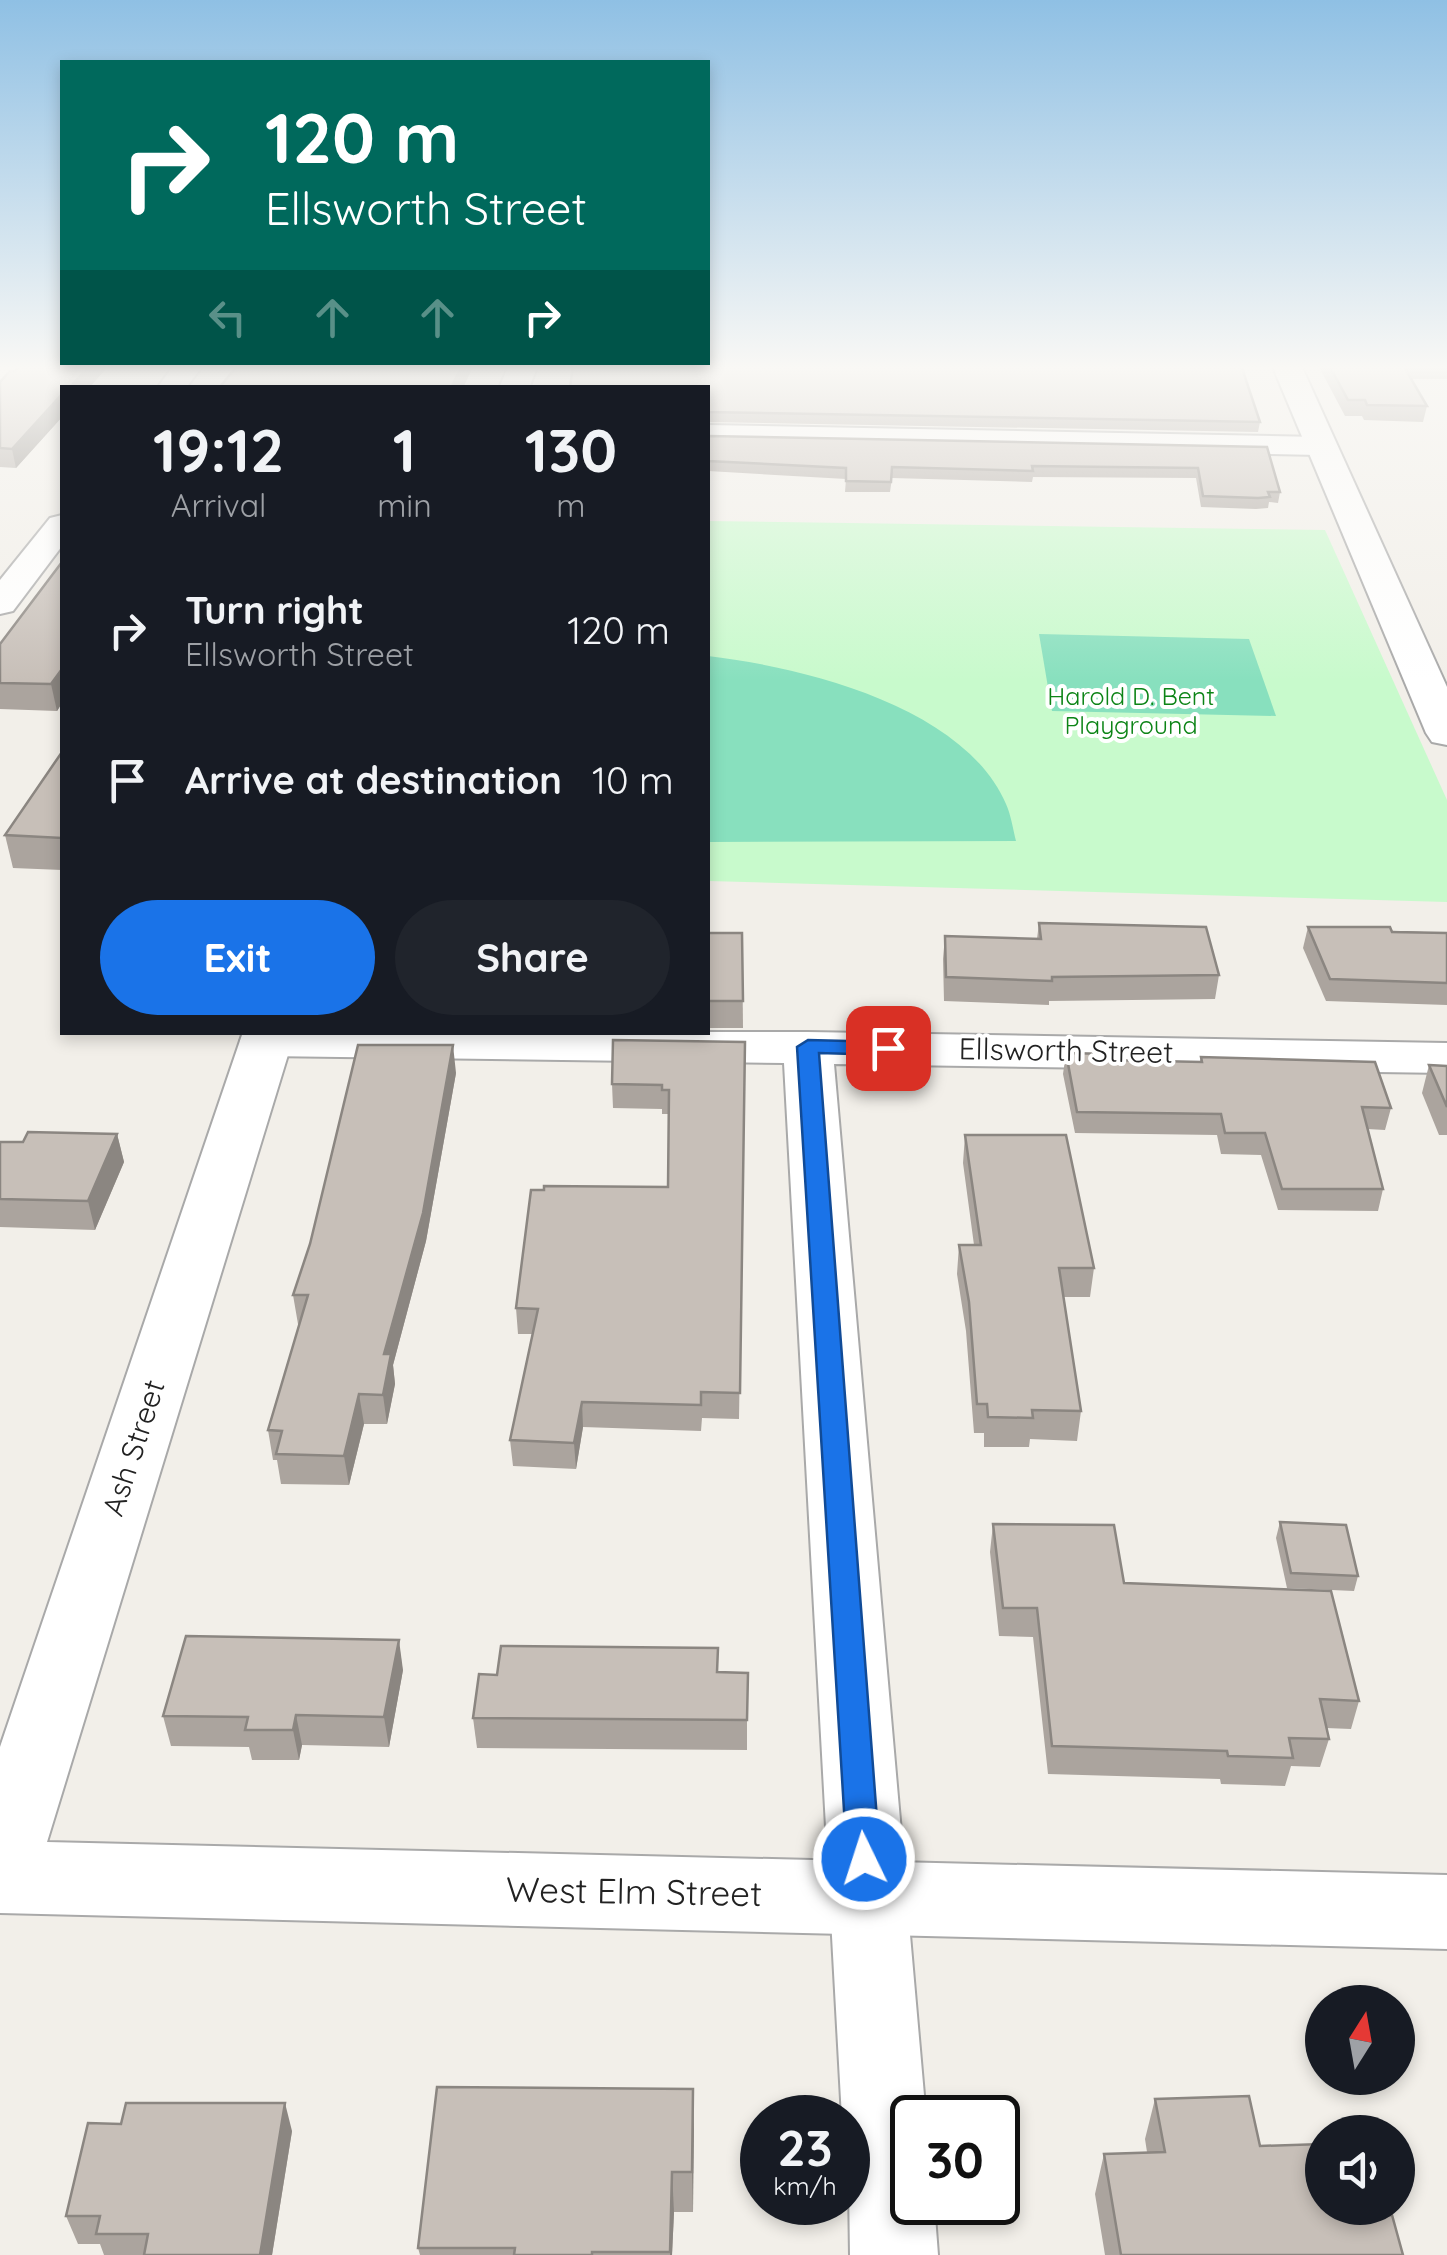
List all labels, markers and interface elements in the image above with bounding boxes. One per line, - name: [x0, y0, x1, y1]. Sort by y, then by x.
- text: 120 m: [265, 93, 459, 181]
- icon: right: [100, 100, 230, 230]
- text: Ellsworth Street: [265, 180, 587, 236]
- icon: left: [200, 290, 255, 345]
- icon: ahead: [305, 290, 360, 345]
- icon: ahead: [410, 290, 465, 345]
- icon: right: [515, 290, 570, 345]
- text: 19:12: [153, 412, 284, 487]
- text: 1: [393, 412, 416, 487]
- text: 130: [525, 412, 617, 487]
- text: Arrival: [171, 485, 266, 525]
- text: min: [377, 485, 432, 525]
- text: m: [556, 485, 585, 525]
- text: Turn right: [185, 586, 364, 634]
- icon: right: [100, 603, 155, 658]
- text: 120 m: [567, 606, 670, 654]
- text: Ellsworth Street: [185, 634, 414, 674]
- park label: Harold D. Bent Playground: [1047, 680, 1215, 740]
- icon: arrive: [100, 753, 155, 808]
- text: Arrive at destination: [185, 756, 562, 804]
- text: 10 m: [592, 756, 674, 804]
- button: Exit: [100, 900, 375, 1015]
- button: Share: [395, 900, 670, 1015]
- pin: [846, 1006, 931, 1091]
- icon: arrive: [861, 1021, 916, 1076]
- street label: Ellsworth Street: [958, 1029, 1174, 1071]
- street label: Ash Street: [93, 1375, 173, 1520]
- position arrow: [812, 1807, 916, 1911]
- street label: West Elm Street: [506, 1867, 762, 1915]
- north arrow: [1305, 1985, 1415, 2095]
- map controls: [1305, 1985, 1415, 2225]
- speed limit sign: 30: [890, 2095, 1020, 2225]
- button: sound: [1305, 2115, 1415, 2225]
- text: 23: [777, 2116, 833, 2179]
- text: km/h: [773, 2170, 837, 2201]

